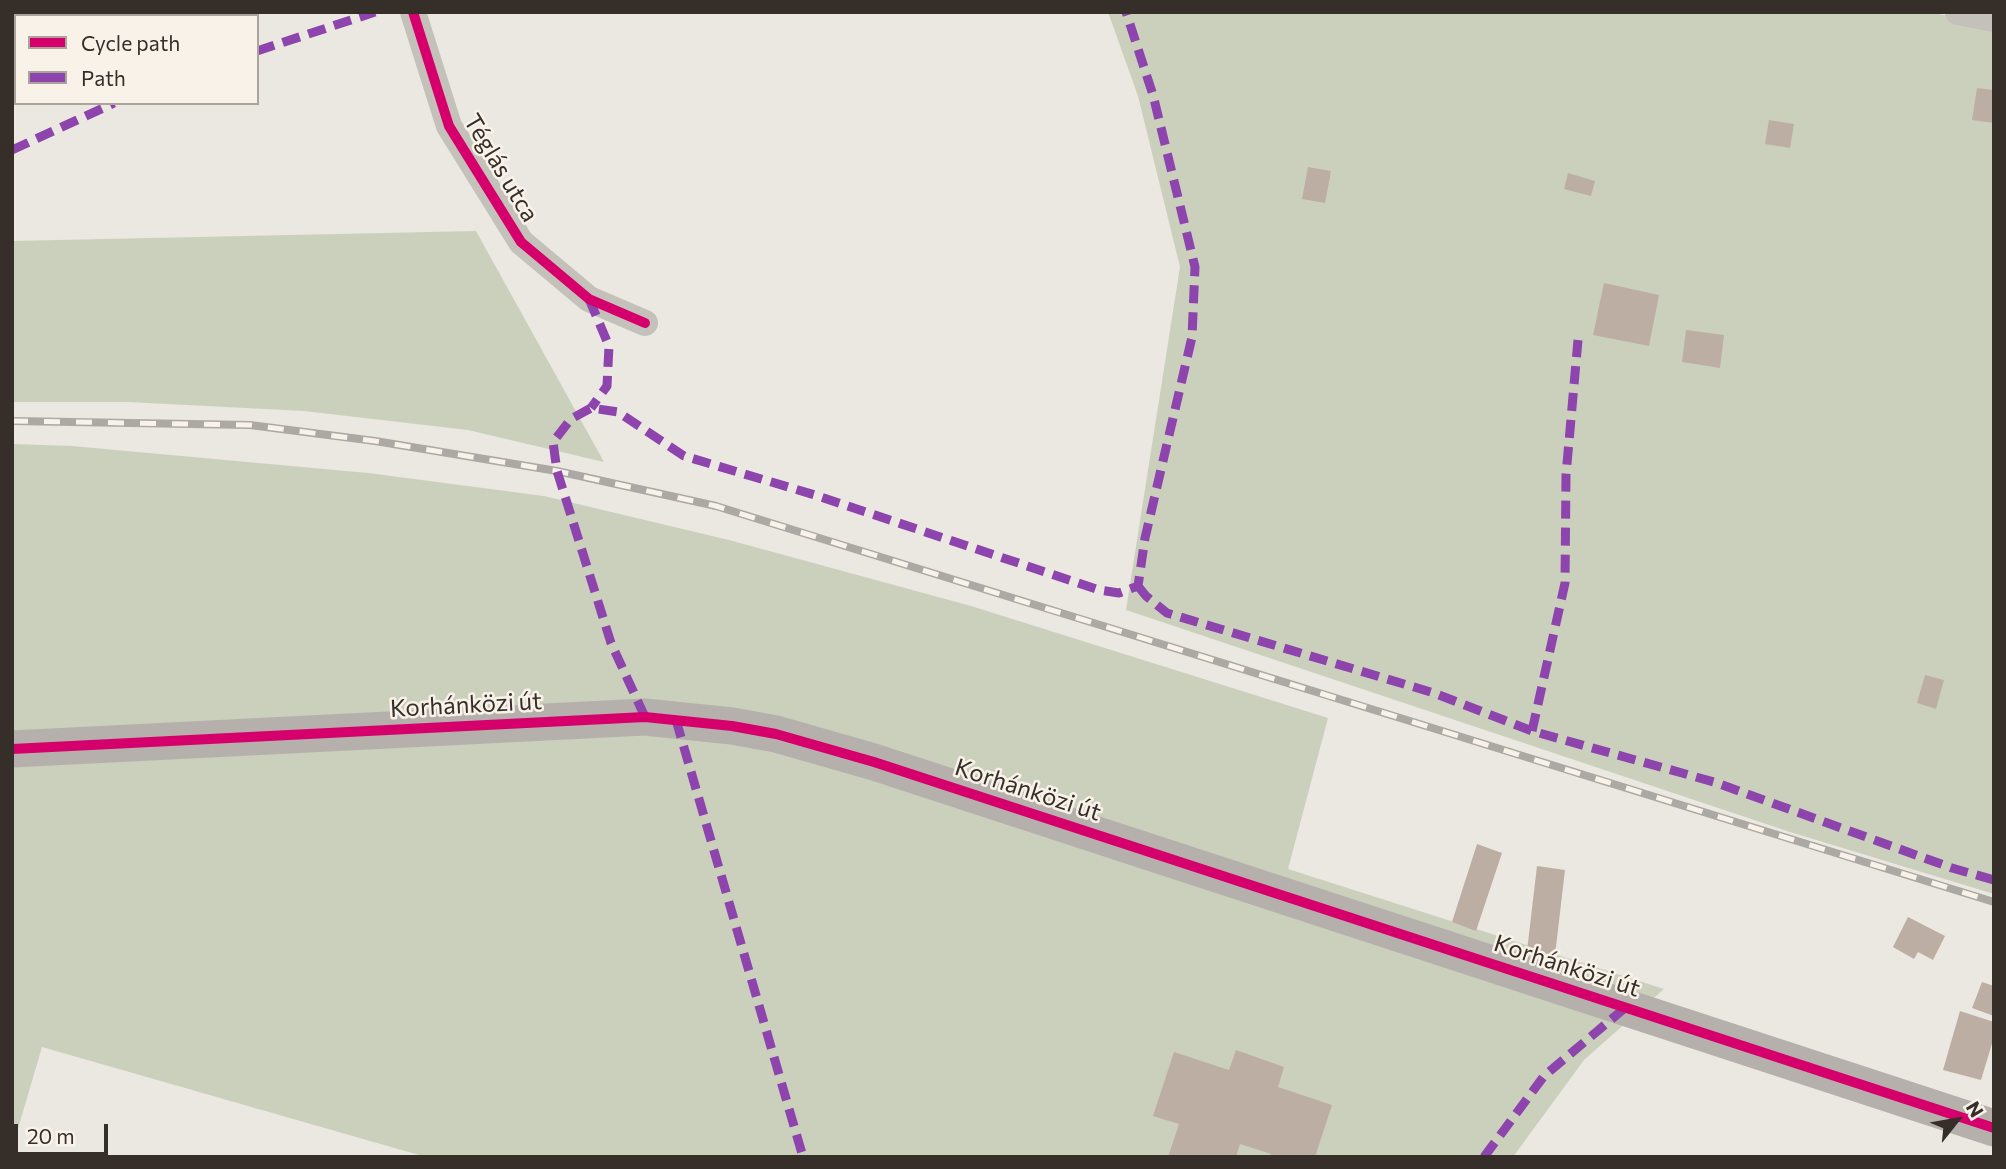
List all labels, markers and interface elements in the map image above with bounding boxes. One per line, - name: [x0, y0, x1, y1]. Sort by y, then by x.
- legend: [14, 14, 259, 105]
- text: Cycle path: [81, 30, 180, 55]
- text: Path: [81, 65, 126, 90]
- street label: Téglás utca: [458, 109, 544, 227]
- street label: Korhánközi út: [389, 687, 543, 723]
- street label: Korhánközi út: [951, 753, 1105, 827]
- street label: Korhánközi út: [1490, 929, 1644, 1003]
- north arrow: [1922, 1085, 1992, 1155]
- text: N: [1962, 1097, 1989, 1121]
- scale bar: [18, 1110, 112, 1154]
- text: 20 m: [27, 1123, 75, 1148]

